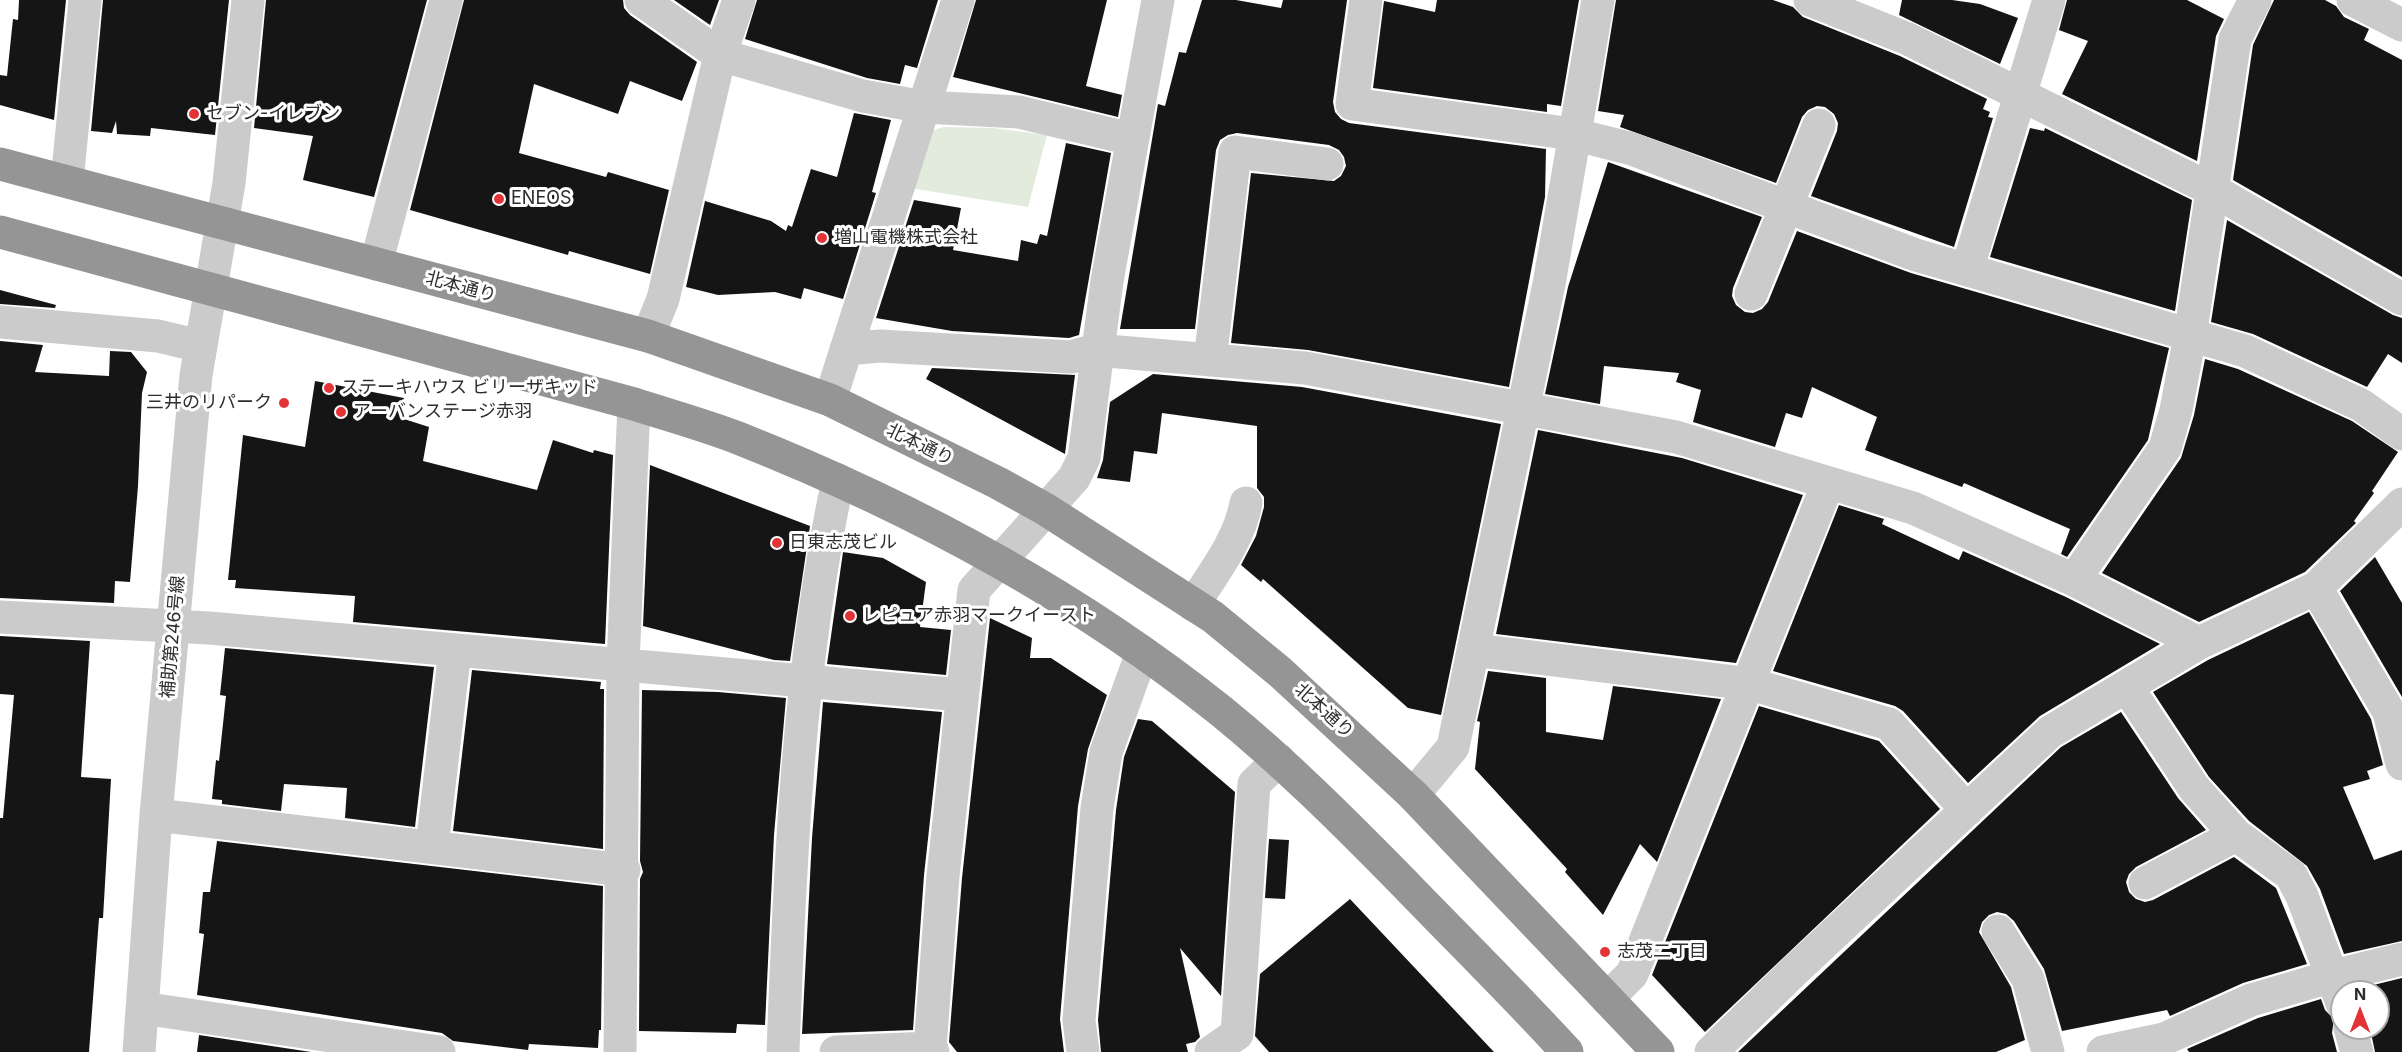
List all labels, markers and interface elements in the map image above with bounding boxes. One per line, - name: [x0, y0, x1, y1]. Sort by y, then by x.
- place label: セブン-イレブン: [206, 103, 340, 125]
- marker: セブン-イレブン: [187, 107, 201, 121]
- place label: ENEOS: [511, 188, 572, 210]
- marker: ENEOS: [492, 192, 506, 206]
- place label: 増山電機株式会社: [834, 227, 978, 249]
- marker: 増山電機株式会社: [815, 231, 829, 245]
- street label: 北本通り: [423, 267, 499, 307]
- place label: ステーキハウス ビリーザキッド: [341, 377, 598, 399]
- marker: ステーキハウス ビリーザキッド: [322, 381, 336, 395]
- place label: 三井のリパーク: [146, 392, 272, 414]
- marker: 三井のリパーク: [277, 396, 291, 410]
- place label: アーバンステージ赤羽: [353, 401, 532, 423]
- marker: アーバンステージ赤羽: [334, 405, 348, 419]
- street label: 北本通り: [883, 420, 957, 470]
- place label: 日東志茂ビル: [789, 532, 897, 554]
- marker: 日東志茂ビル: [770, 536, 784, 550]
- street label: 補助第246号線: [157, 575, 189, 699]
- place label: レピュア赤羽マークイースト: [862, 605, 1096, 627]
- marker: レピュア赤羽マークイースト: [843, 609, 857, 623]
- street label: 北本通り: [1290, 679, 1358, 743]
- place label: 志茂二丁目: [1617, 941, 1707, 963]
- marker: 志茂二丁目: [1598, 945, 1612, 959]
- north arrow: [2330, 980, 2390, 1040]
- text: N: [2354, 984, 2366, 1004]

